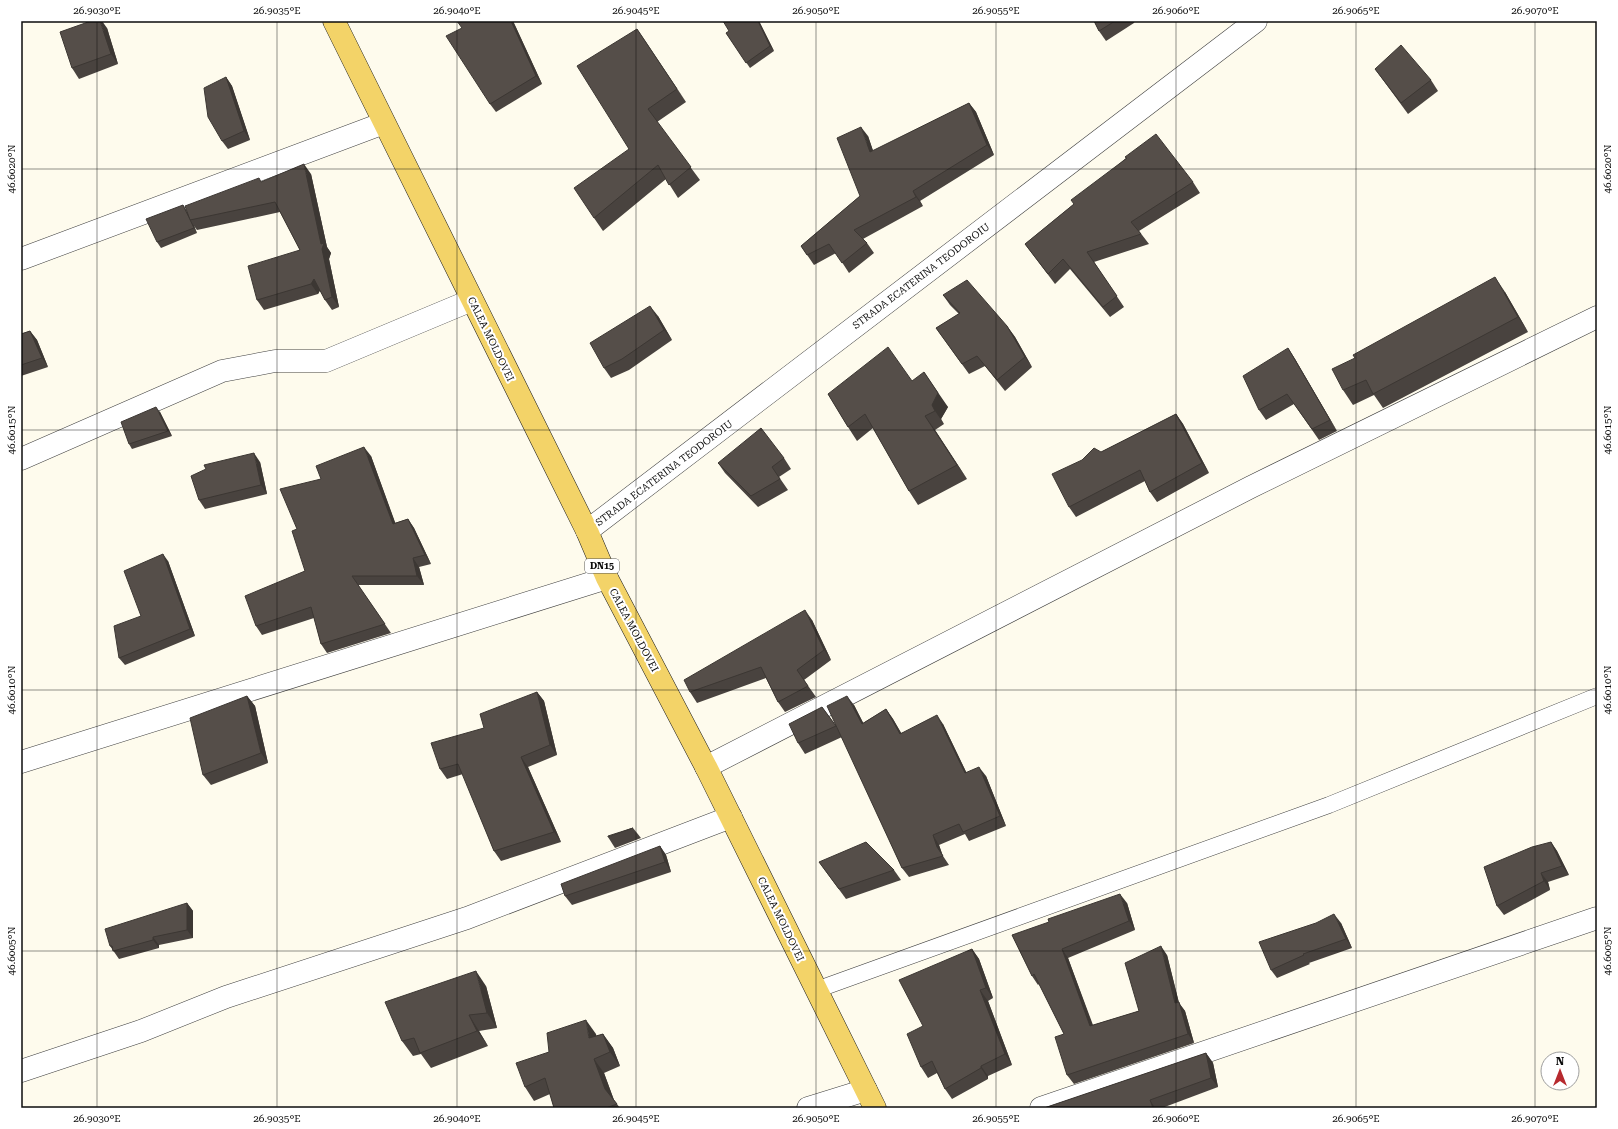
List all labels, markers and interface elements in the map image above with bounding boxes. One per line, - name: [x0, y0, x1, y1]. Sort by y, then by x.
- text: 26.9030°E: [73, 5, 121, 16]
- text: 26.9035°E: [253, 5, 301, 16]
- text: 26.9040°E: [433, 5, 481, 16]
- text: 26.9045°E: [612, 5, 660, 16]
- text: 26.9050°E: [792, 5, 840, 16]
- text: 26.9055°E: [972, 5, 1020, 16]
- text: 26.9060°E: [1152, 5, 1200, 16]
- text: 26.9065°E: [1332, 5, 1380, 16]
- text: 26.9070°E: [1511, 5, 1559, 16]
- text: 46.6020°N: [6, 144, 17, 194]
- text: 46.6020°N: [1602, 144, 1613, 194]
- street label: STRADA ECATERINA TEODOROIU: [850, 221, 992, 331]
- street label: CALEA MOLDOVEI: [466, 295, 516, 383]
- text: 46.6015°N: [6, 405, 17, 455]
- text: 46.6015°N: [1602, 405, 1613, 455]
- street label: STRADA ECATERINA TEODOROIU: [593, 418, 735, 528]
- road number: DN15: [585, 559, 619, 573]
- street label: CALEA MOLDOVEI: [607, 587, 661, 674]
- text: 46.6010°N: [6, 665, 17, 715]
- text: 46.6010°N: [1602, 665, 1613, 715]
- street label: CALEA MOLDOVEI: [756, 875, 806, 963]
- text: 46.6005°N: [6, 926, 17, 976]
- text: 46.6005°N: [1602, 926, 1613, 976]
- north arrow: [1540, 1051, 1580, 1091]
- text: N: [1556, 1055, 1565, 1068]
- text: 26.9030°E: [73, 1113, 121, 1124]
- text: 26.9035°E: [253, 1113, 301, 1124]
- text: 26.9040°E: [433, 1113, 481, 1124]
- text: 26.9045°E: [612, 1113, 660, 1124]
- text: 26.9050°E: [792, 1113, 840, 1124]
- text: 26.9055°E: [972, 1113, 1020, 1124]
- text: 26.9060°E: [1152, 1113, 1200, 1124]
- text: 26.9065°E: [1332, 1113, 1380, 1124]
- text: 26.9070°E: [1511, 1113, 1559, 1124]

